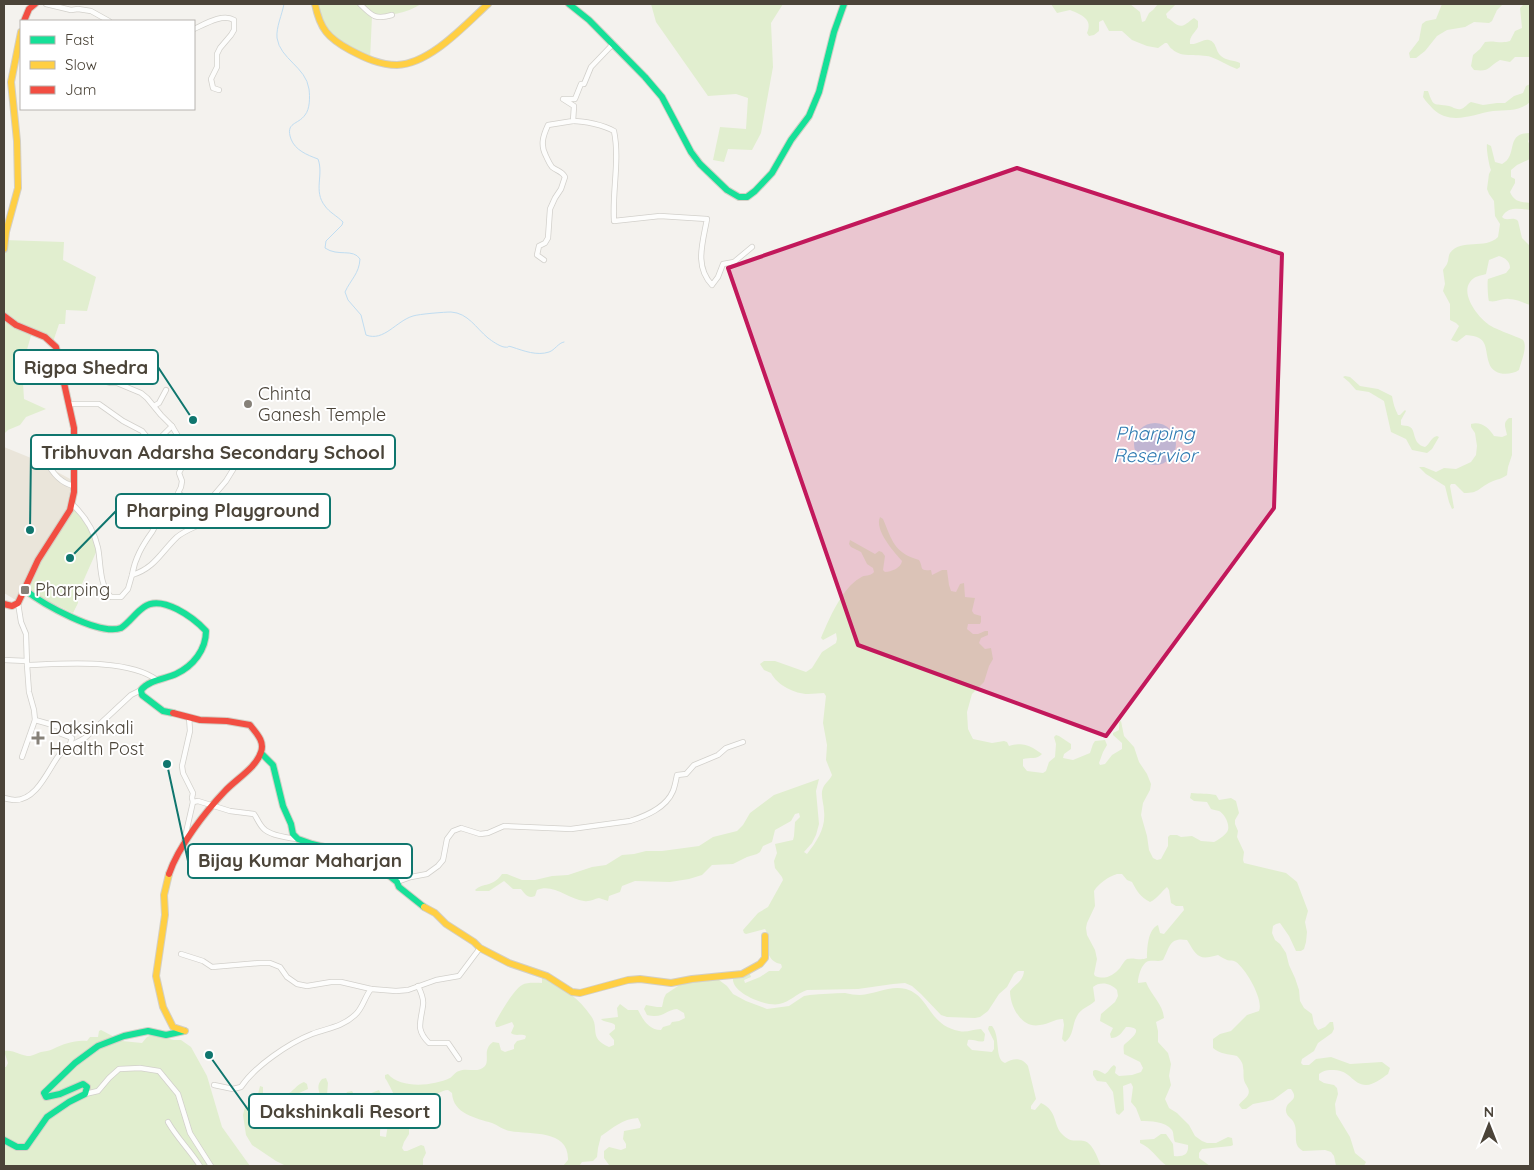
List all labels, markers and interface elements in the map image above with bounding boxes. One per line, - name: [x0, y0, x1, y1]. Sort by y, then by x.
- legend: [20, 20, 195, 110]
- text: Fast: [65, 30, 94, 49]
- text: Slow: [65, 55, 97, 74]
- text: Jam: [65, 80, 96, 99]
- callout: Rigpa Shedra: [14, 350, 158, 384]
- text: Rigpa Shedra: [24, 355, 148, 379]
- place label: Chinta Ganesh Temple: [258, 382, 386, 426]
- marker: Chinta Ganesh Temple: [242, 398, 254, 410]
- water label: Pharping Reservior: [1113, 421, 1200, 467]
- callout: Tribhuvan Adarsha Secondary School: [31, 435, 395, 469]
- text: Tribhuvan Adarsha Secondary School: [41, 440, 385, 464]
- callout: Pharping Playground: [116, 494, 330, 528]
- text: Pharping Playground: [126, 498, 320, 522]
- place label: Pharping: [35, 578, 110, 601]
- marker: Pharping: [19, 584, 31, 596]
- place label: Daksinkali Health Post: [49, 716, 144, 760]
- marker: Daksinkali Health Post: [31, 731, 45, 745]
- callout: Bijay Kumar Maharjan: [188, 844, 412, 878]
- text: Bijay Kumar Maharjan: [198, 848, 402, 872]
- callout: Dakshinkali Resort: [249, 1094, 440, 1128]
- text: Dakshinkali Resort: [259, 1099, 431, 1123]
- north arrow: [1464, 1100, 1514, 1150]
- text: N: [1484, 1103, 1494, 1121]

